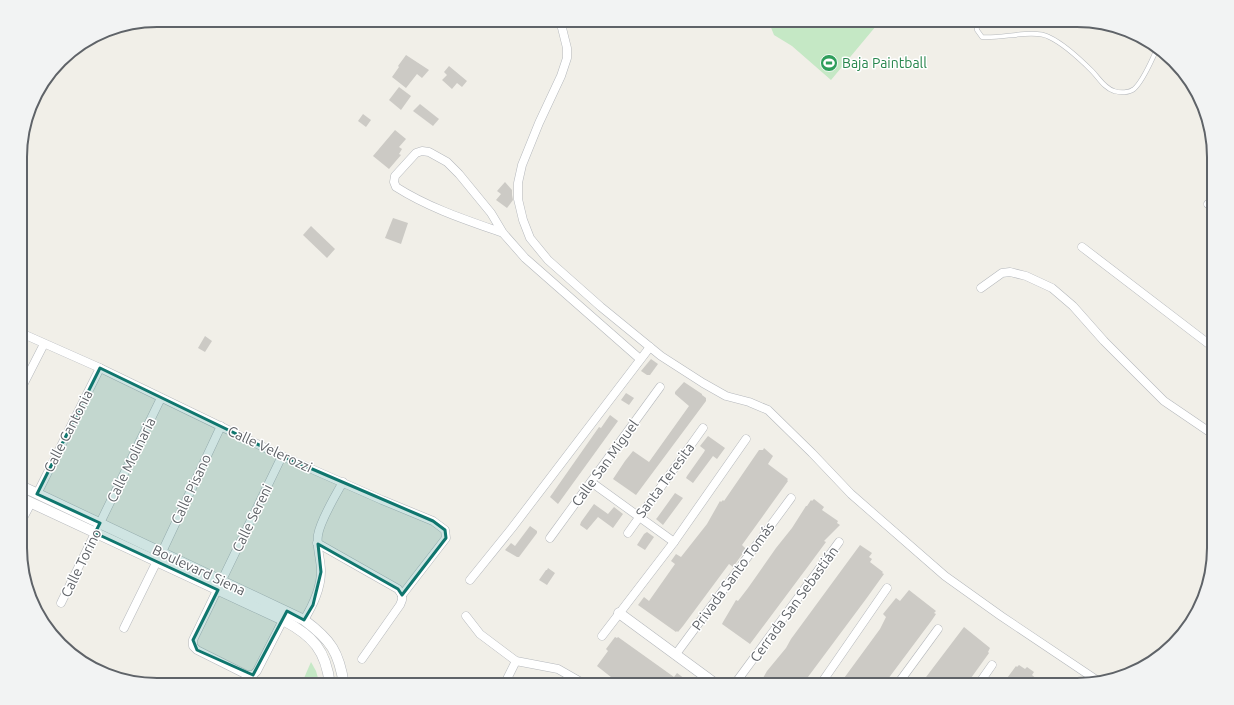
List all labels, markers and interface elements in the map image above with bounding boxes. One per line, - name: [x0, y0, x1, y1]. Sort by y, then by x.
- sports icon: Baja Paintball: [819, 53, 839, 73]
- place label: Baja Paintball: [842, 55, 927, 71]
- street label: Calle Cantonia: [40, 387, 96, 475]
- street label: Calle Molinaria: [104, 415, 158, 505]
- street label: Calle San Miguel: [568, 416, 642, 509]
- street label: Calle Velerozzi: [225, 422, 315, 476]
- street label: Santa Teresita: [633, 440, 697, 520]
- street label: Calle Pisano: [168, 451, 214, 527]
- street label: Calle Sereni: [229, 481, 275, 555]
- street label: Privada Santo Tomás: [688, 519, 778, 633]
- street label: Calle Torino: [58, 526, 104, 600]
- street label: Boulevard Siena: [150, 541, 248, 599]
- street label: Cerrada San Sebastián: [747, 543, 841, 665]

